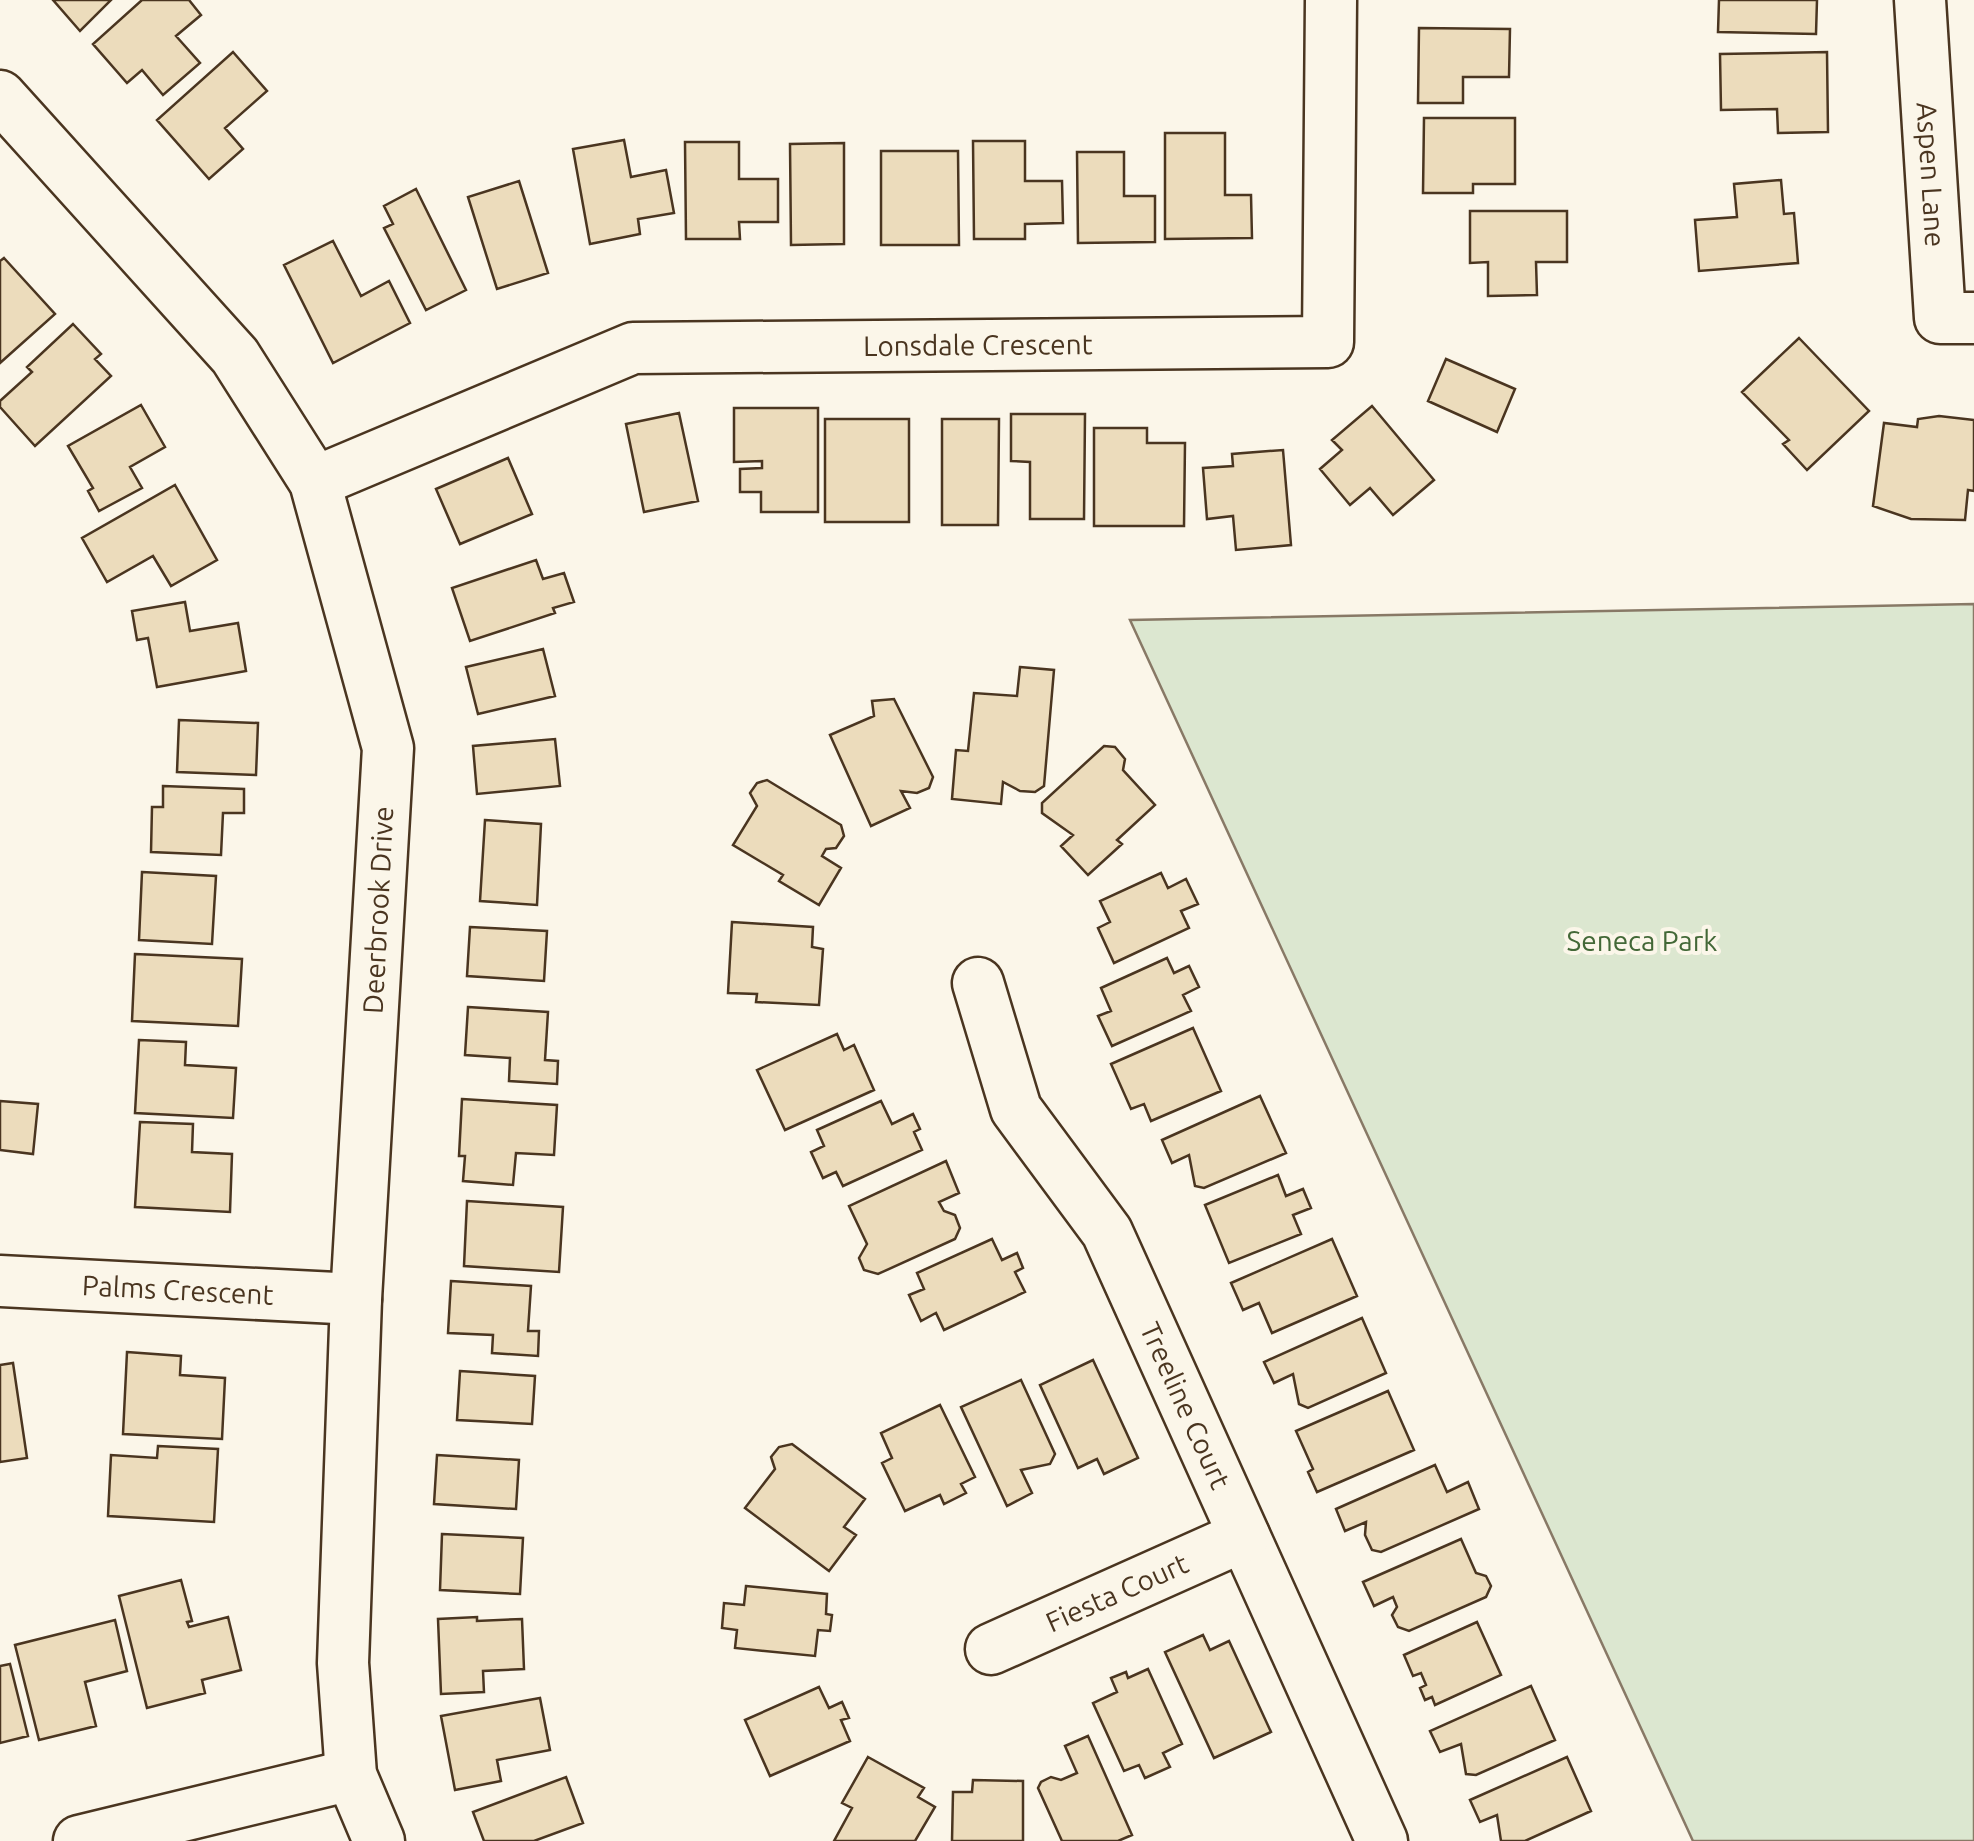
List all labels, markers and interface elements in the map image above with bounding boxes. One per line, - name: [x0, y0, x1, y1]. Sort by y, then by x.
- street label: Aspen Lane: [1911, 101, 1952, 248]
- street label: Lonsdale Crescent: [863, 328, 1093, 361]
- street label: Deerbrook Drive: [357, 805, 398, 1015]
- park label: Seneca Park: [1567, 925, 1717, 956]
- street label: Palms Crescent: [81, 1269, 274, 1310]
- street label: Treeline Court: [1135, 1317, 1237, 1493]
- street label: Fiesta Court: [1041, 1547, 1193, 1637]

